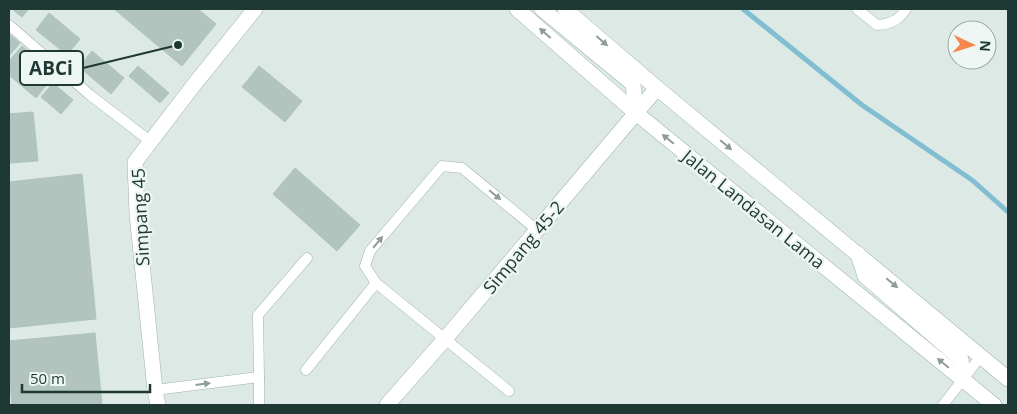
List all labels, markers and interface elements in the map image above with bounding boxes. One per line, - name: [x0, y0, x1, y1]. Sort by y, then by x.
- north arrow: [947, 20, 997, 70]
- one-way arrow: [539, 27, 551, 39]
- one-way arrow: [596, 35, 609, 46]
- text: N: [976, 40, 995, 52]
- callout: ABCi: [20, 51, 83, 85]
- text: ABCi: [29, 55, 73, 81]
- one-way arrow: [662, 133, 675, 144]
- one-way arrow: [720, 140, 733, 151]
- street label: Jalan Landasan Lama: [676, 143, 830, 274]
- street label: Simpang 45: [125, 167, 155, 267]
- one-way arrow: [488, 190, 501, 201]
- street label: Simpang 45-2: [477, 196, 569, 298]
- one-way arrow: [372, 235, 383, 248]
- one-way arrow: [885, 277, 898, 288]
- one-way arrow: [937, 358, 950, 369]
- scale bar: [22, 362, 150, 394]
- text: 50 m: [30, 368, 65, 388]
- one-way arrow: [195, 380, 211, 388]

